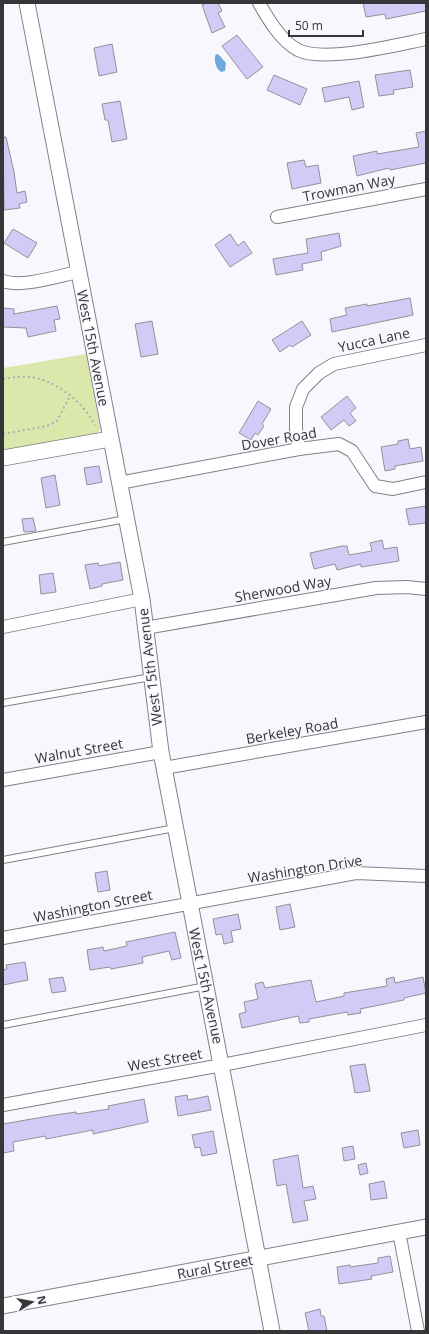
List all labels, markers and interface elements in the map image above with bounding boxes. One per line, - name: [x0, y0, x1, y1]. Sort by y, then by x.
- scale bar: [289, 12, 363, 38]
- text: 50 m: [295, 17, 323, 34]
- street label: Trowman Way: [301, 169, 398, 206]
- street label: West 15th Avenue: [73, 288, 114, 408]
- street label: Yucca Lane: [336, 323, 412, 356]
- street label: Dover Road: [240, 423, 318, 454]
- street label: Sherwood Way: [233, 571, 334, 606]
- street label: West 15th Avenue: [133, 607, 166, 727]
- street label: Berkeley Road: [244, 713, 340, 748]
- street label: Walnut Street: [33, 733, 124, 768]
- street label: Washington Drive: [246, 850, 364, 887]
- street label: Washington Street: [32, 885, 154, 926]
- street label: West 15th Avenue: [185, 926, 228, 1046]
- street label: West Street: [126, 1044, 204, 1075]
- street label: Rural Street: [175, 1250, 255, 1283]
- north arrow: [12, 1282, 52, 1322]
- text: N: [34, 1294, 51, 1306]

